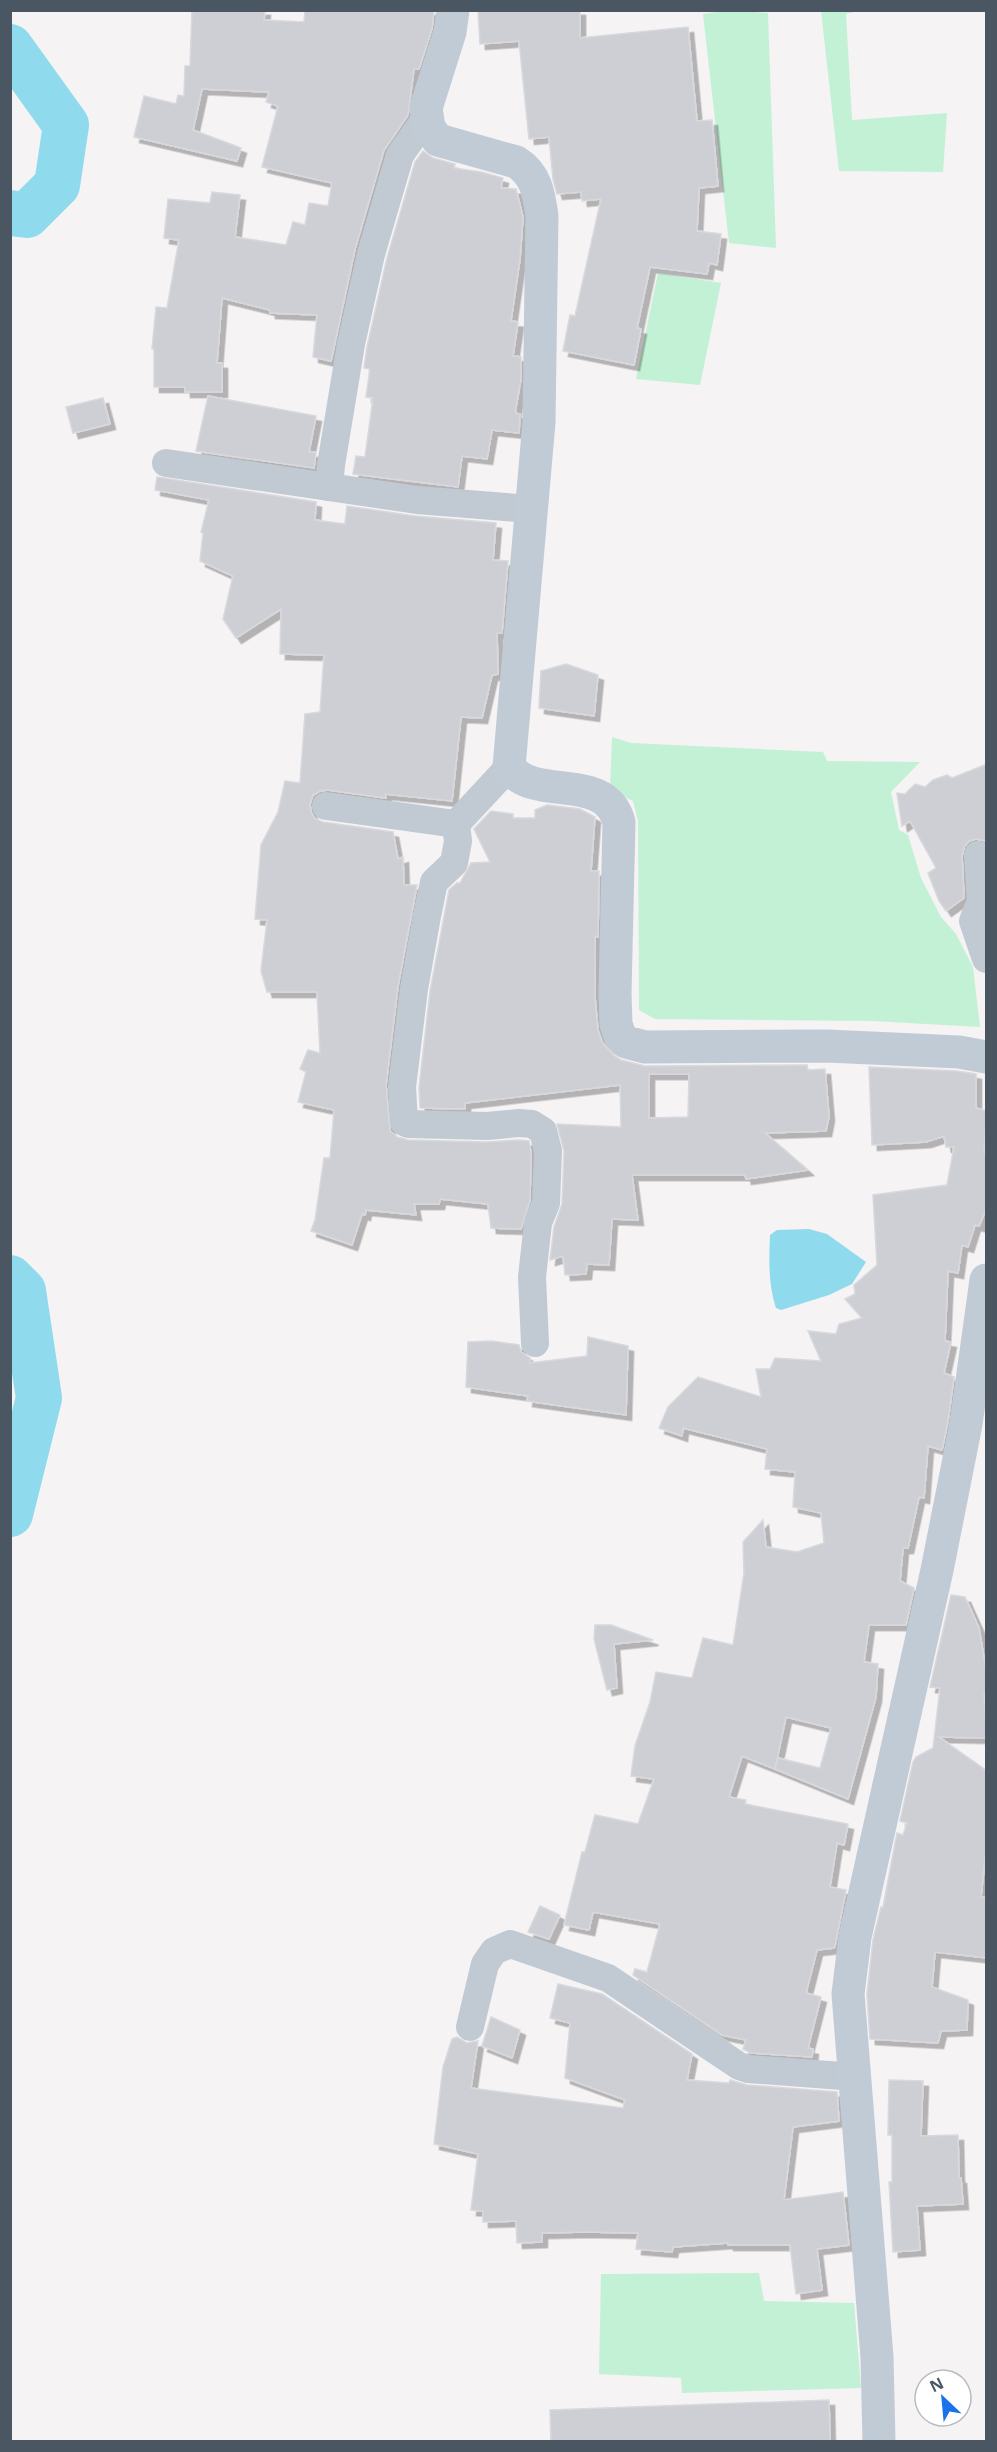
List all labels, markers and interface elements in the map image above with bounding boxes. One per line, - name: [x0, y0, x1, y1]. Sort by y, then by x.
- north arrow: [913, 2368, 973, 2428]
- text: N: [926, 2372, 947, 2397]

